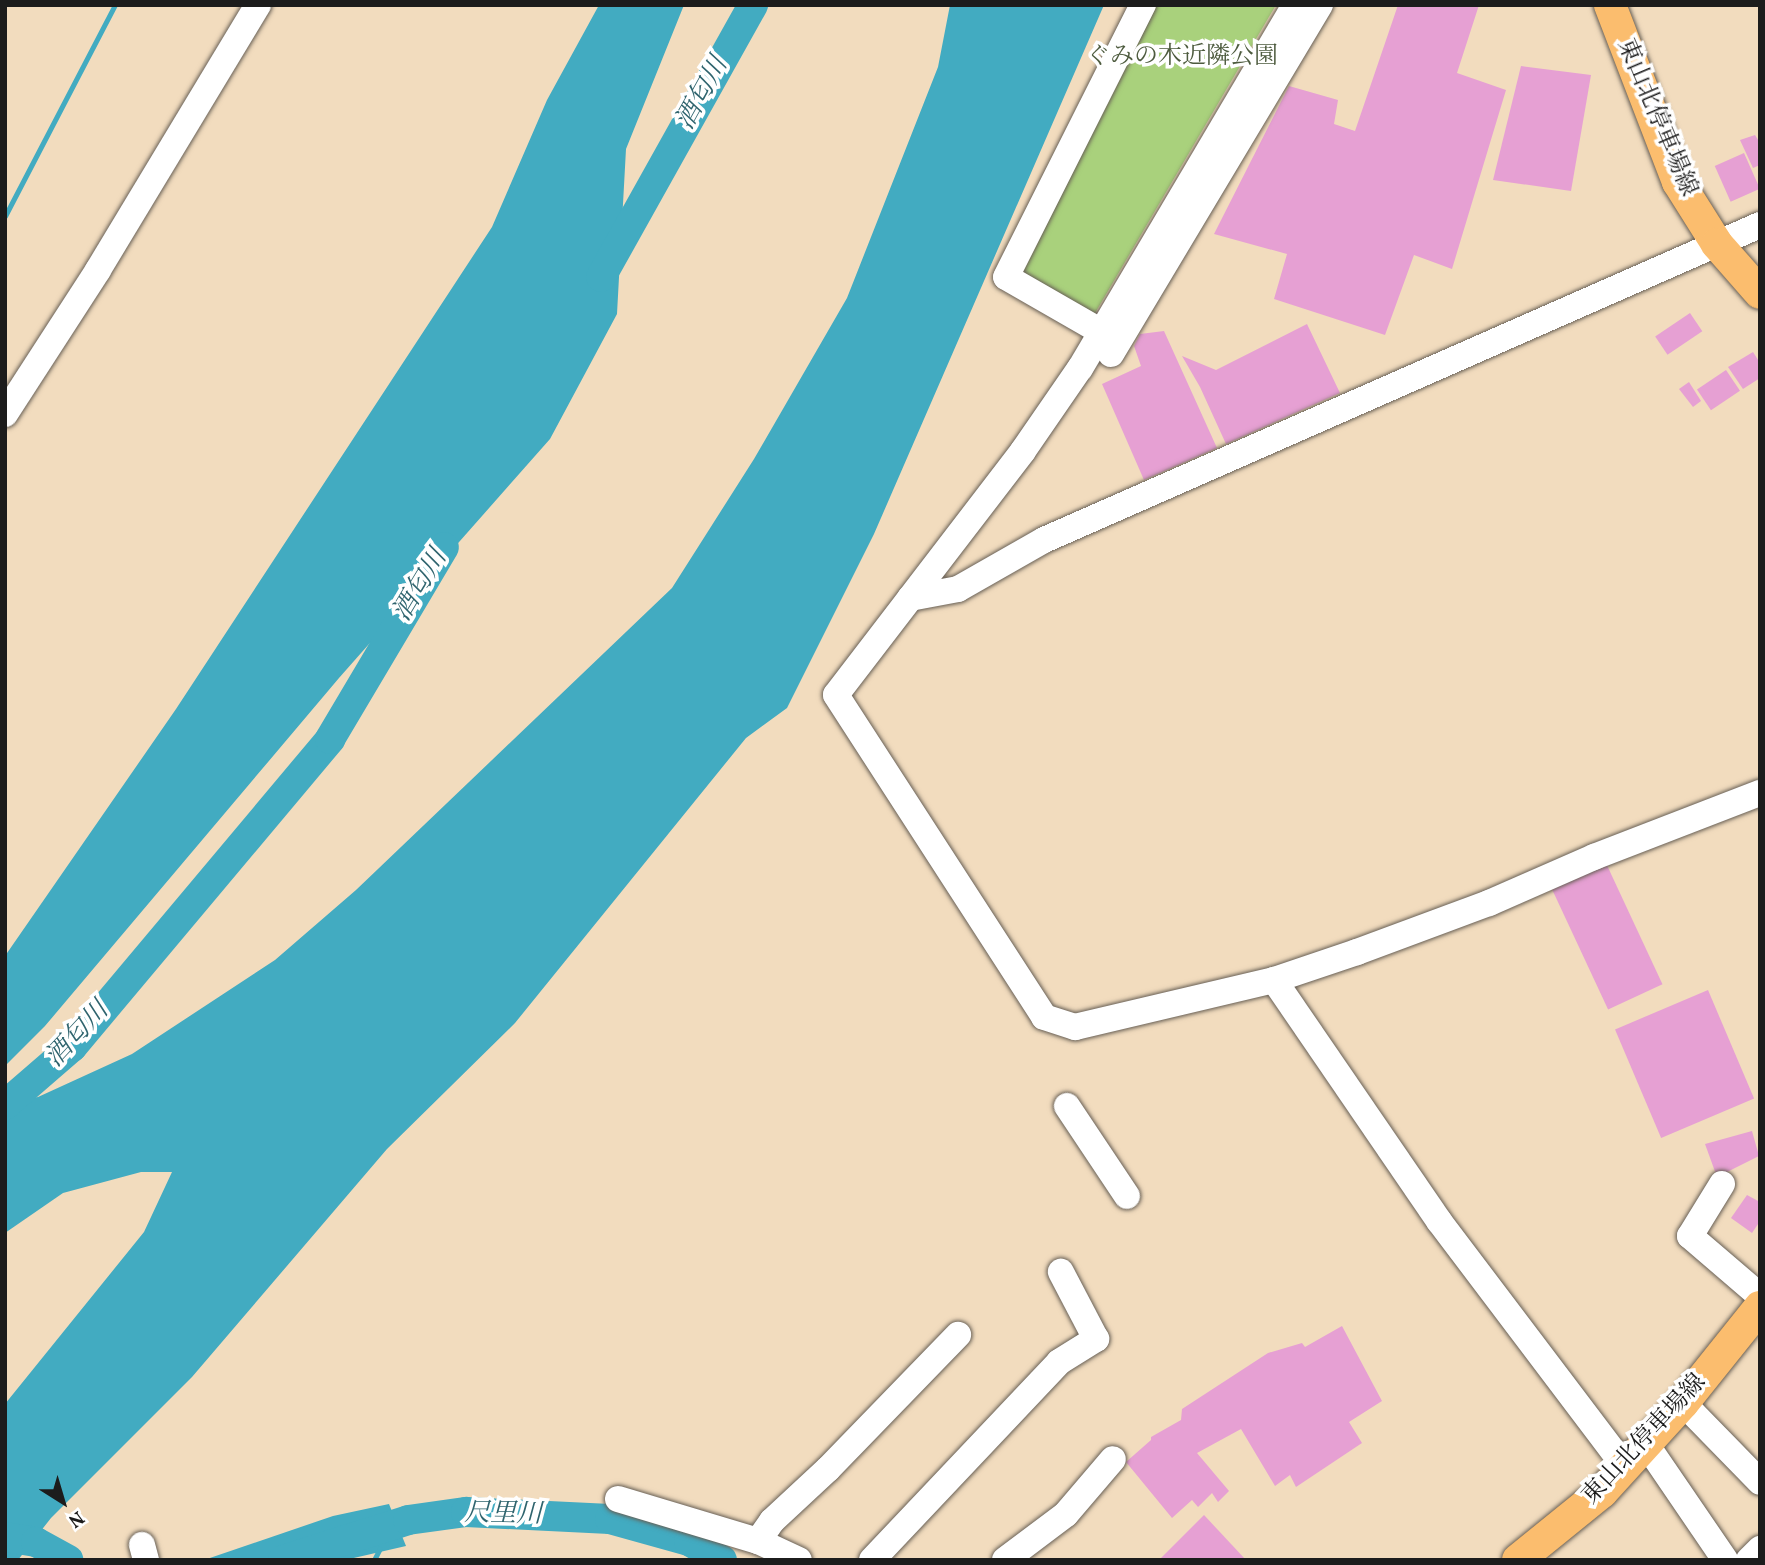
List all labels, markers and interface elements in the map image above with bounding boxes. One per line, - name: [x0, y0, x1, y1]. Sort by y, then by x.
- street label: 東山北停車場線: [1610, 35, 1702, 201]
- park label: ぐみの木近隣公園: [1086, 44, 1278, 72]
- water label: 酒匂川: [670, 52, 736, 136]
- water label: 酒匂川: [388, 545, 454, 627]
- water label: 酒匂川: [40, 996, 116, 1074]
- street label: 東山北停車場線: [1577, 1369, 1713, 1511]
- north arrow: [28, 1467, 98, 1537]
- water label: 尺里川: [464, 1499, 542, 1531]
- text: N: [62, 1504, 89, 1533]

